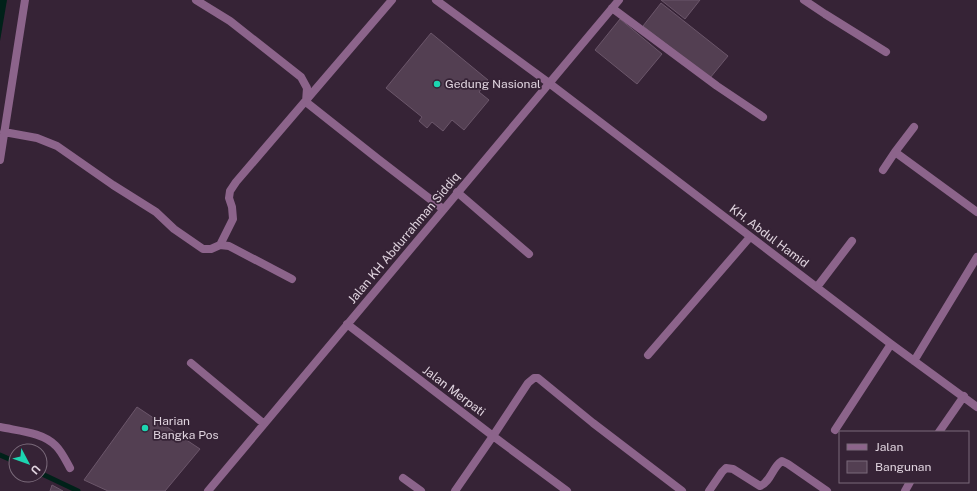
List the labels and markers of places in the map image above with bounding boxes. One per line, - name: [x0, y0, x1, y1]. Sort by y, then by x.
- place label: Gedung Nasional: [445, 77, 541, 91]
- marker: Gedung Nasional: [432, 79, 442, 89]
- place label: Harian Bangka Pos: [153, 414, 219, 442]
- marker: Harian Bangka Pos: [140, 423, 150, 433]

